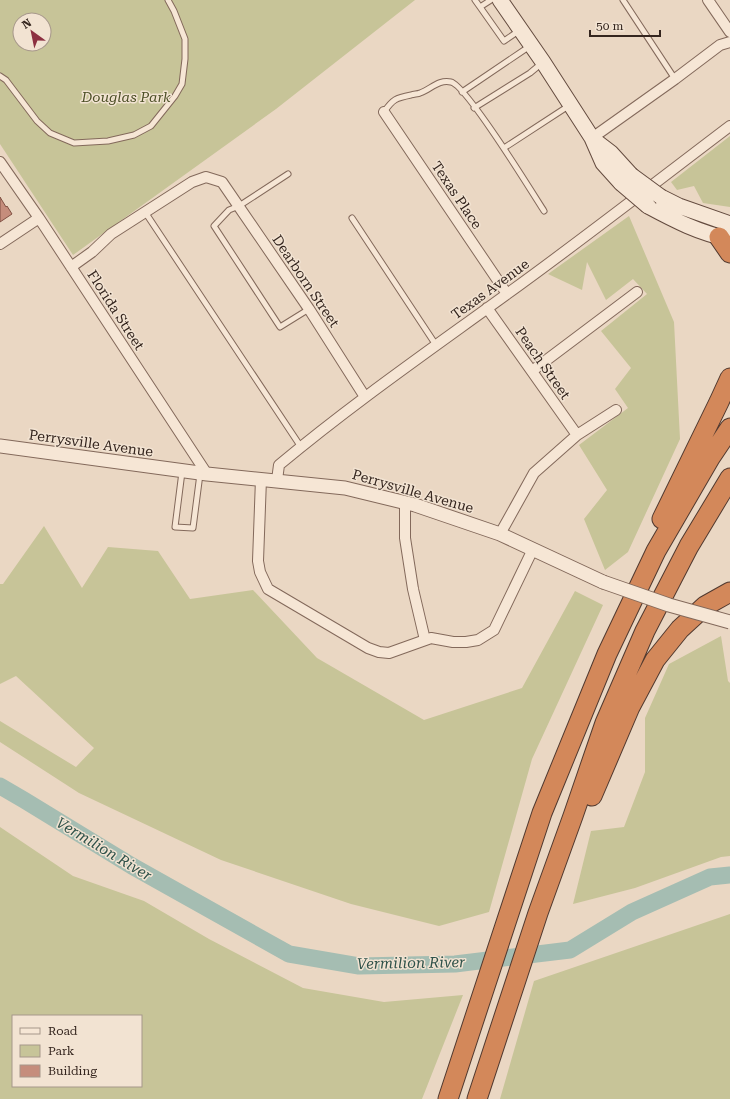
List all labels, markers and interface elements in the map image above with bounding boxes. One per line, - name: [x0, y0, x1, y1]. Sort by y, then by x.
- north arrow: [12, 12, 52, 52]
- scale bar: [590, 12, 660, 38]
- text: N: [20, 16, 34, 32]
- text: 50 m: [596, 19, 623, 33]
- park label: Douglas Park: [80, 89, 171, 105]
- street label: Texas Place: [429, 158, 486, 232]
- street label: Dearborn Street: [269, 232, 343, 330]
- street label: Texas Avenue: [448, 255, 532, 323]
- street label: Florida Street: [84, 267, 148, 353]
- street label: Peach Street: [512, 324, 574, 402]
- street label: Perrysville Avenue: [28, 426, 155, 460]
- street label: Perrysville Avenue: [350, 466, 476, 516]
- water label: Vermilion River: [53, 813, 156, 885]
- water label: Vermilion River: [357, 953, 466, 973]
- legend: [12, 1015, 142, 1087]
- text: Road: [48, 1024, 78, 1038]
- text: Park: [48, 1044, 75, 1058]
- text: Building: [48, 1064, 97, 1078]

